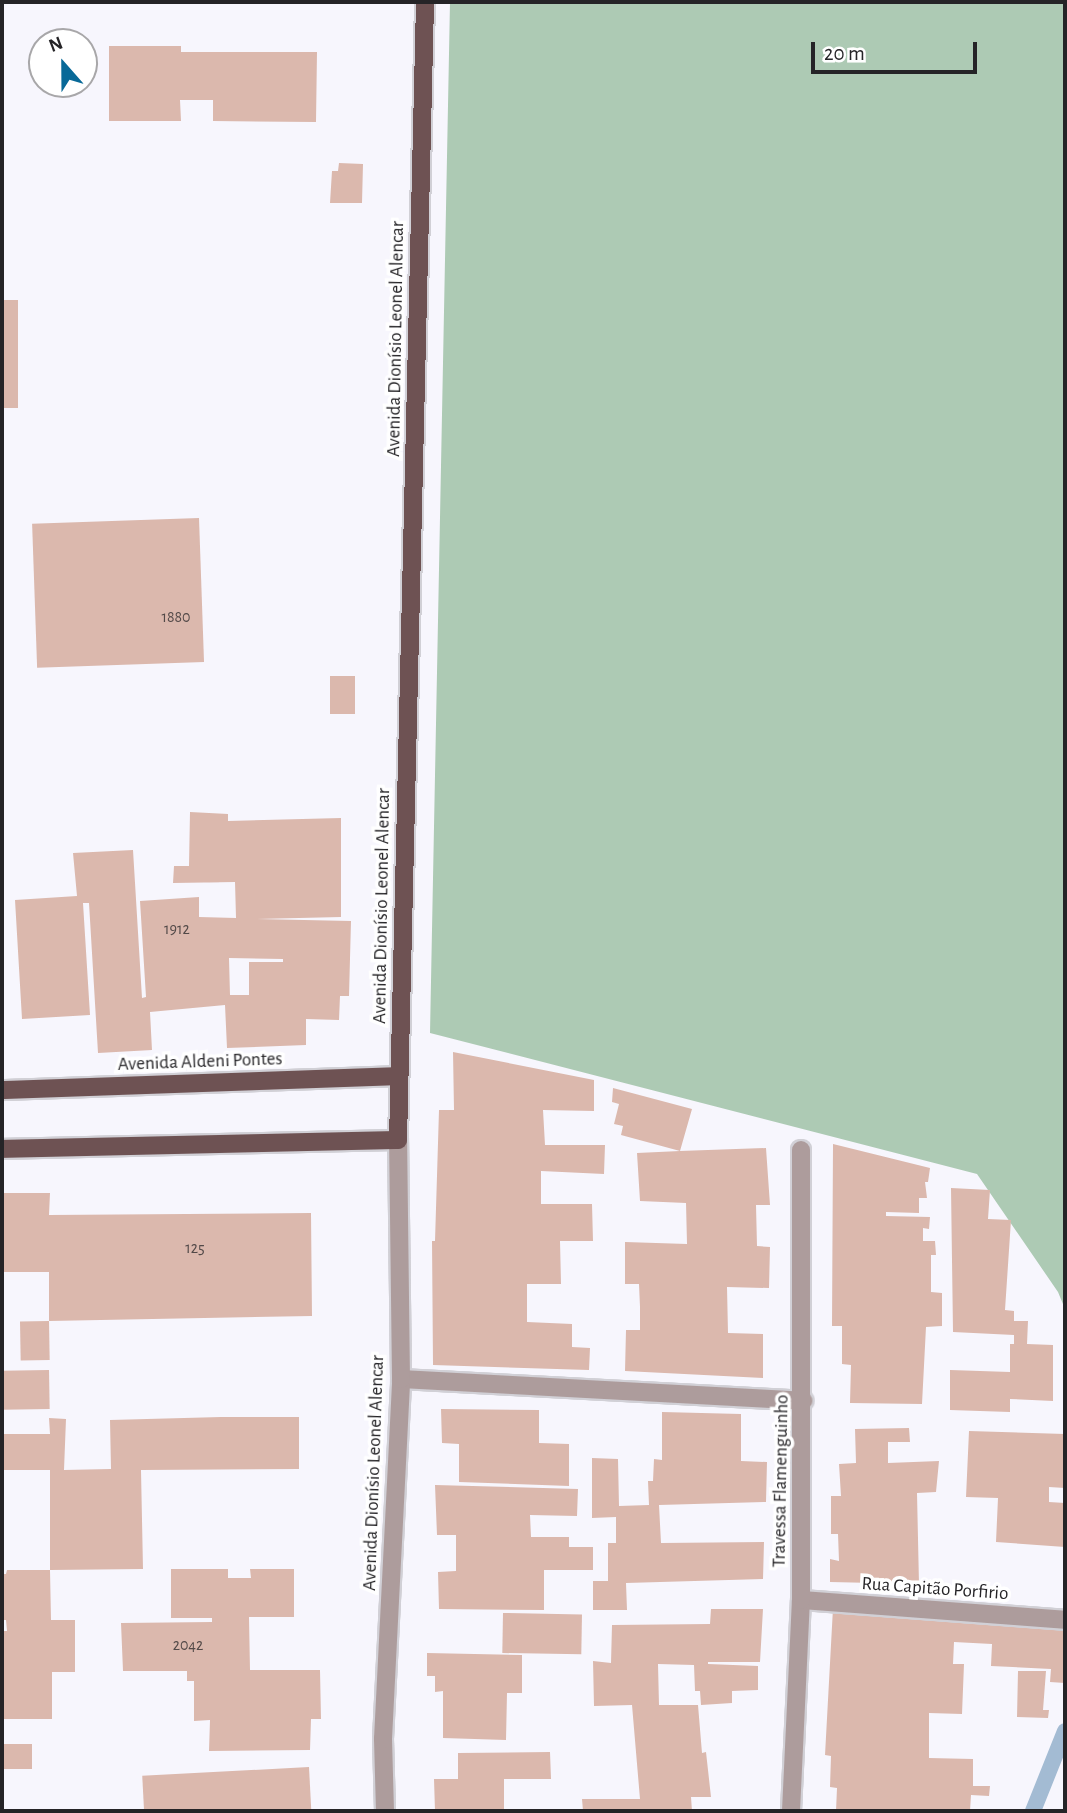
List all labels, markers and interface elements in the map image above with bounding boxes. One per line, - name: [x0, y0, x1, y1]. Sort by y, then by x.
- north arrow: [28, 28, 98, 98]
- scale bar: [815, 28, 981, 72]
- text: N: [46, 34, 66, 56]
- text: 20 m: [824, 43, 865, 64]
- street label: Avenida Dionísio Leonel Alencar: [383, 221, 409, 457]
- house number: 1880: [161, 607, 191, 627]
- street label: Avenida Dionísio Leonel Alencar: [369, 788, 395, 1024]
- house number: 1912: [164, 919, 190, 939]
- street label: Avenida Aldeni Pontes: [117, 1048, 283, 1076]
- house number: 125: [185, 1238, 205, 1258]
- street label: Avenida Dionísio Leonel Alencar: [358, 1355, 390, 1591]
- street label: Travessa Flamenguinho: [768, 1394, 794, 1568]
- street label: Rua Capitão Porfirio: [861, 1573, 1009, 1605]
- house number: 2042: [173, 1635, 203, 1655]

